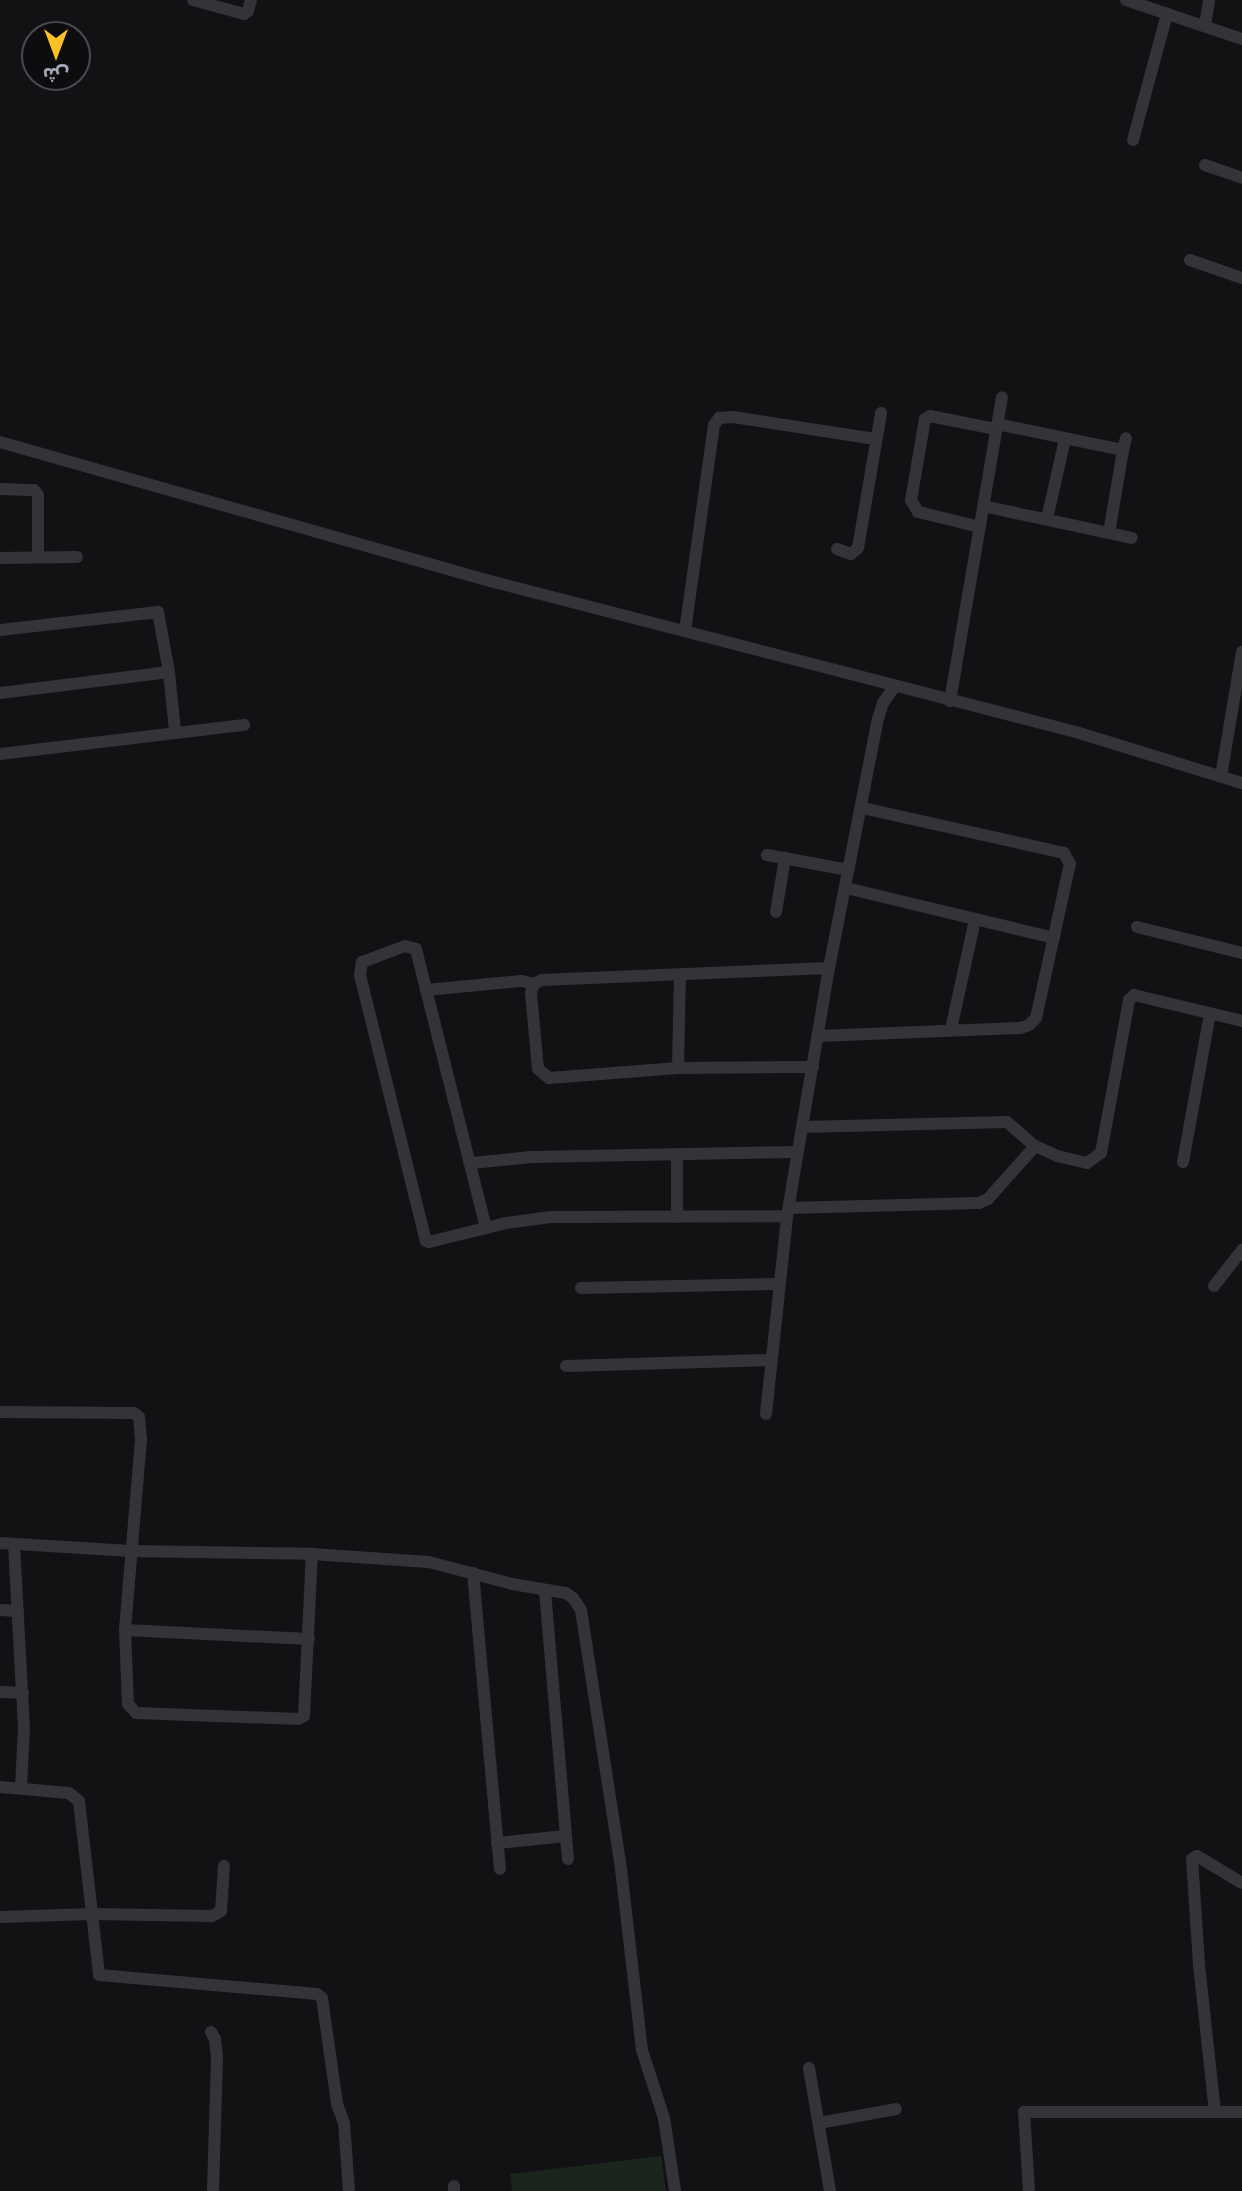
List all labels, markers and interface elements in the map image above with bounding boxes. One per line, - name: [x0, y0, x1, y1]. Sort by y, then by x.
- north arrow: [21, 21, 91, 91]
- text: ش: [43, 63, 69, 87]

